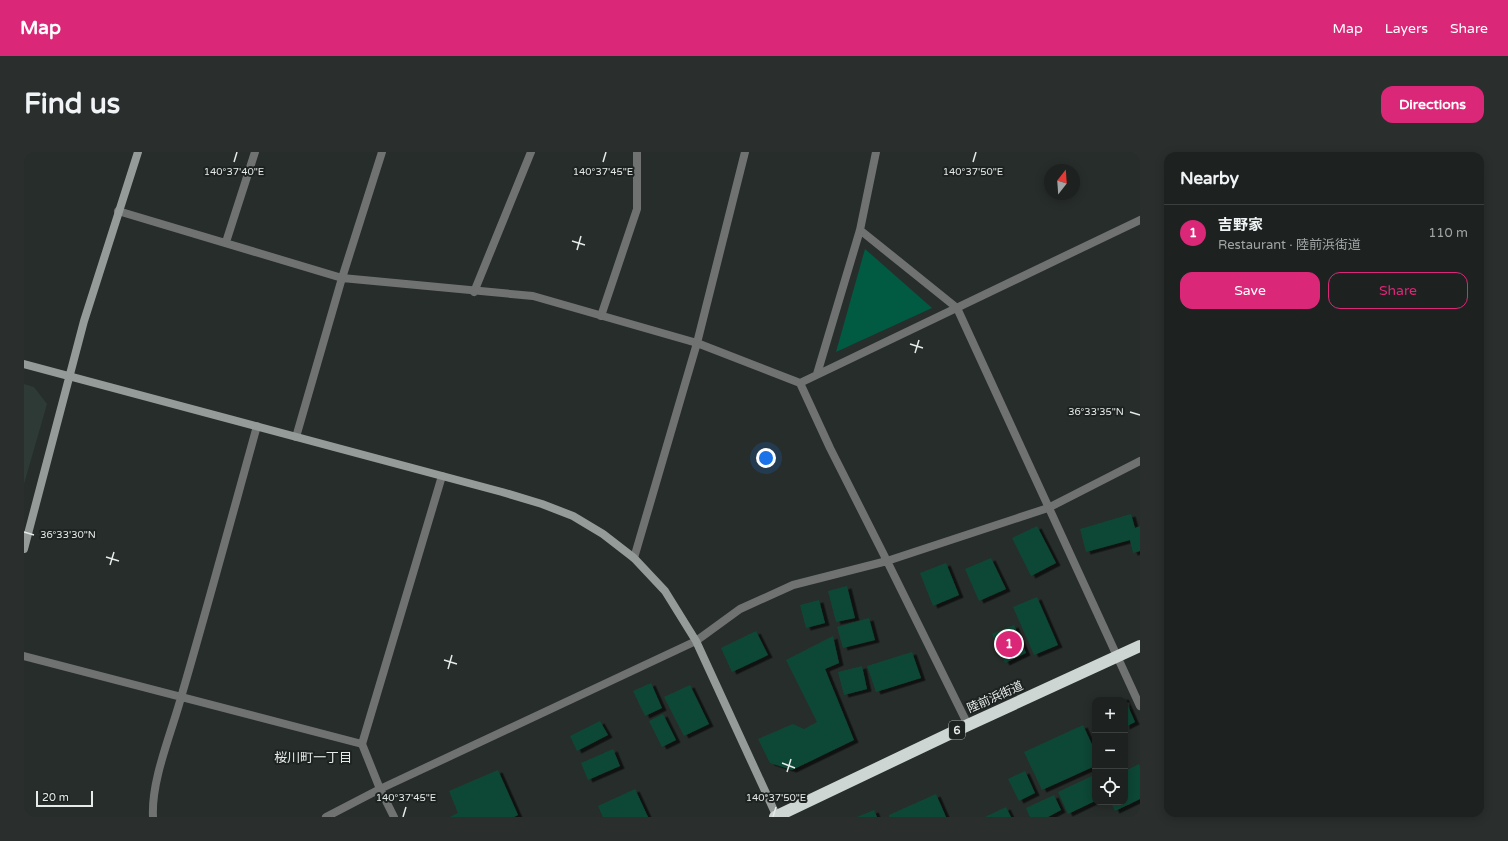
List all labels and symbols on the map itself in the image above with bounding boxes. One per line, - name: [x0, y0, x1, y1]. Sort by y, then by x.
- north arrow: [1044, 164, 1080, 200]
- text: 140°37'40"E: [204, 166, 264, 178]
- text: 140°37'45"E: [573, 166, 633, 178]
- text: 140°37'50"E: [943, 166, 1003, 178]
- text: 36°33'35"N: [1068, 406, 1124, 418]
- your location: [756, 448, 776, 468]
- text: 36°33'30"N: [40, 529, 96, 541]
- pin: 1: [996, 629, 1022, 659]
- street label: 陸前浜街道: [965, 678, 1025, 716]
- road number: 6: [949, 721, 965, 739]
- district label: 桜川町一丁目: [274, 750, 352, 766]
- scale bar: [36, 789, 93, 808]
- text: 140°37'45"E: [376, 792, 436, 804]
- text: 140°37'50"E: [746, 792, 806, 804]

